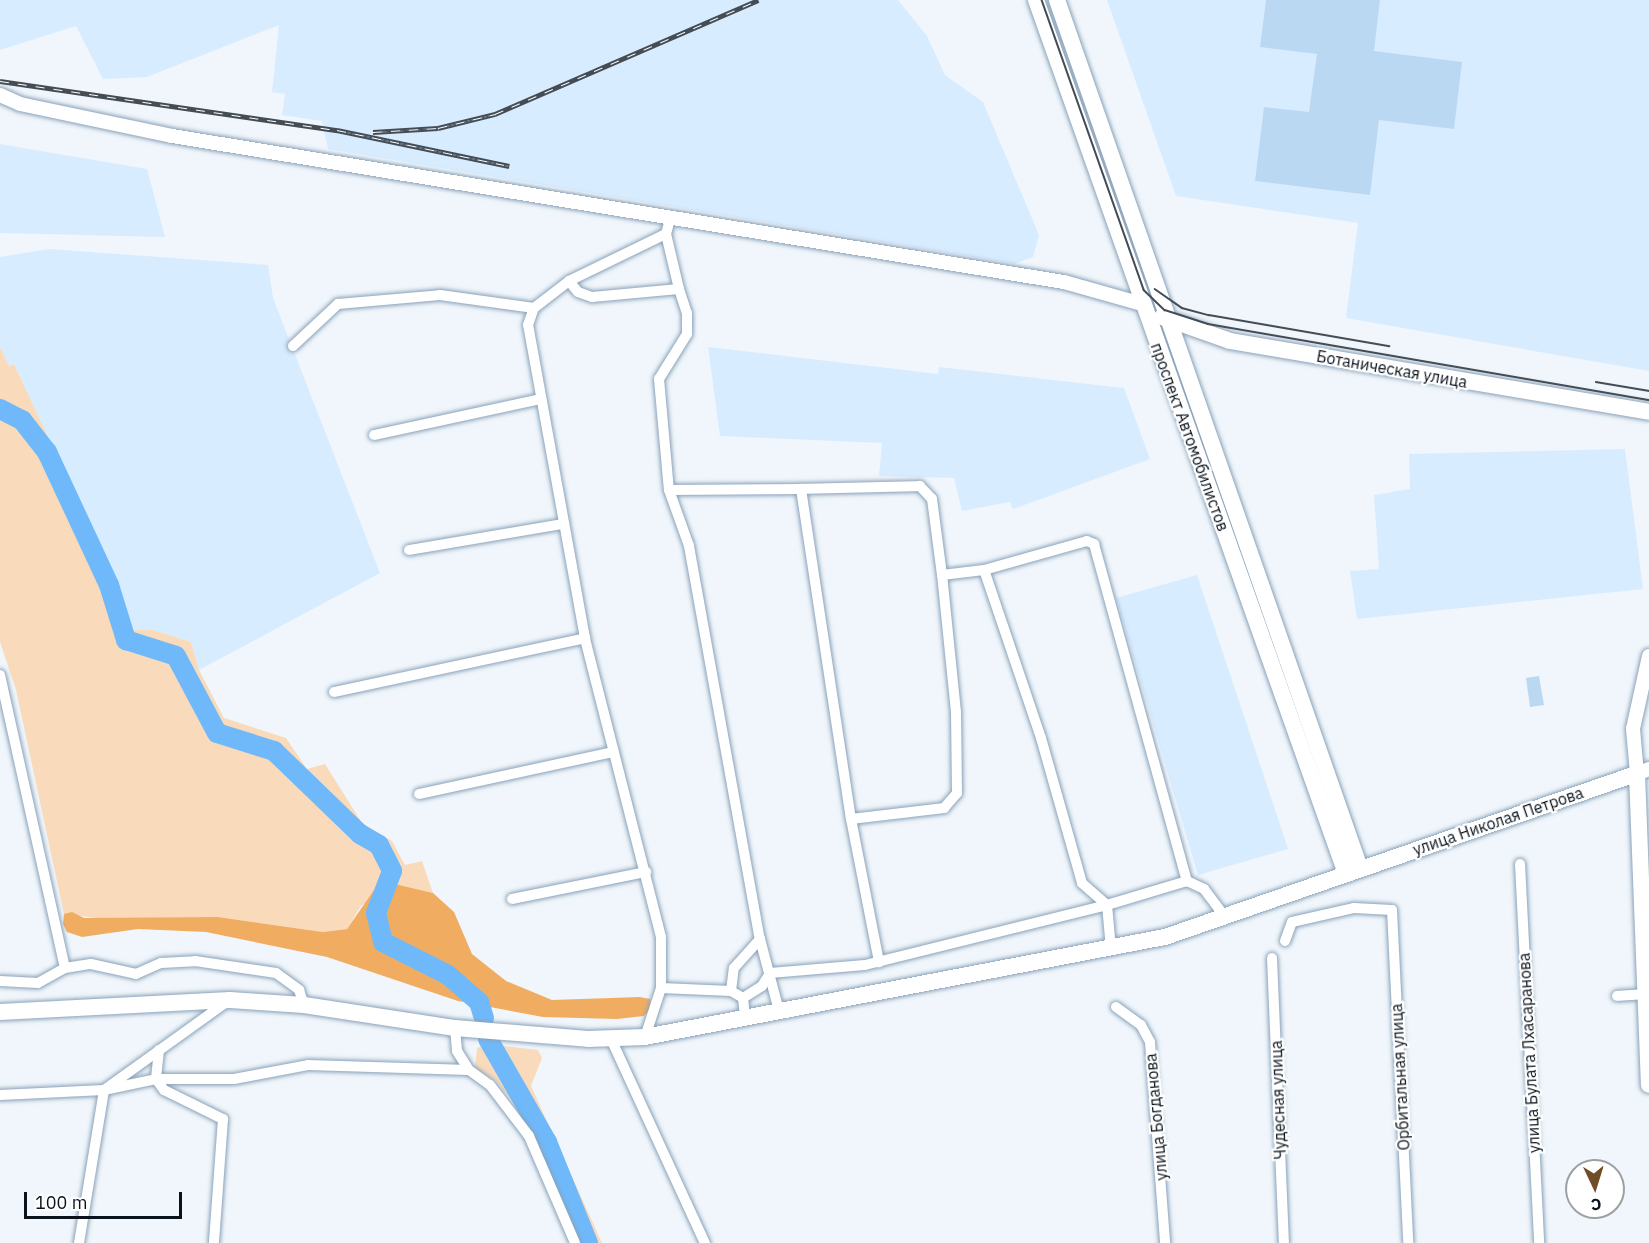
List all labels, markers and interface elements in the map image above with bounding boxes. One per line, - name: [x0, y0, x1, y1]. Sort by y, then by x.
- street label: проспект Автомобилистов: [1147, 340, 1233, 534]
- street label: Ботаническая улица: [1315, 346, 1469, 392]
- street label: улица Николая Петрова: [1410, 783, 1586, 859]
- street label: улица Булата Лхасаранова: [1514, 952, 1544, 1154]
- street label: Орбитальная улица: [1387, 1003, 1413, 1151]
- street label: Чудесная улица: [1266, 1040, 1290, 1160]
- street label: улица Богданова: [1141, 1053, 1171, 1181]
- north arrow: [1565, 1159, 1625, 1219]
- scale bar: [27, 1180, 184, 1218]
- text: 100 m: [35, 1191, 87, 1214]
- text: С: [1590, 1195, 1602, 1215]

